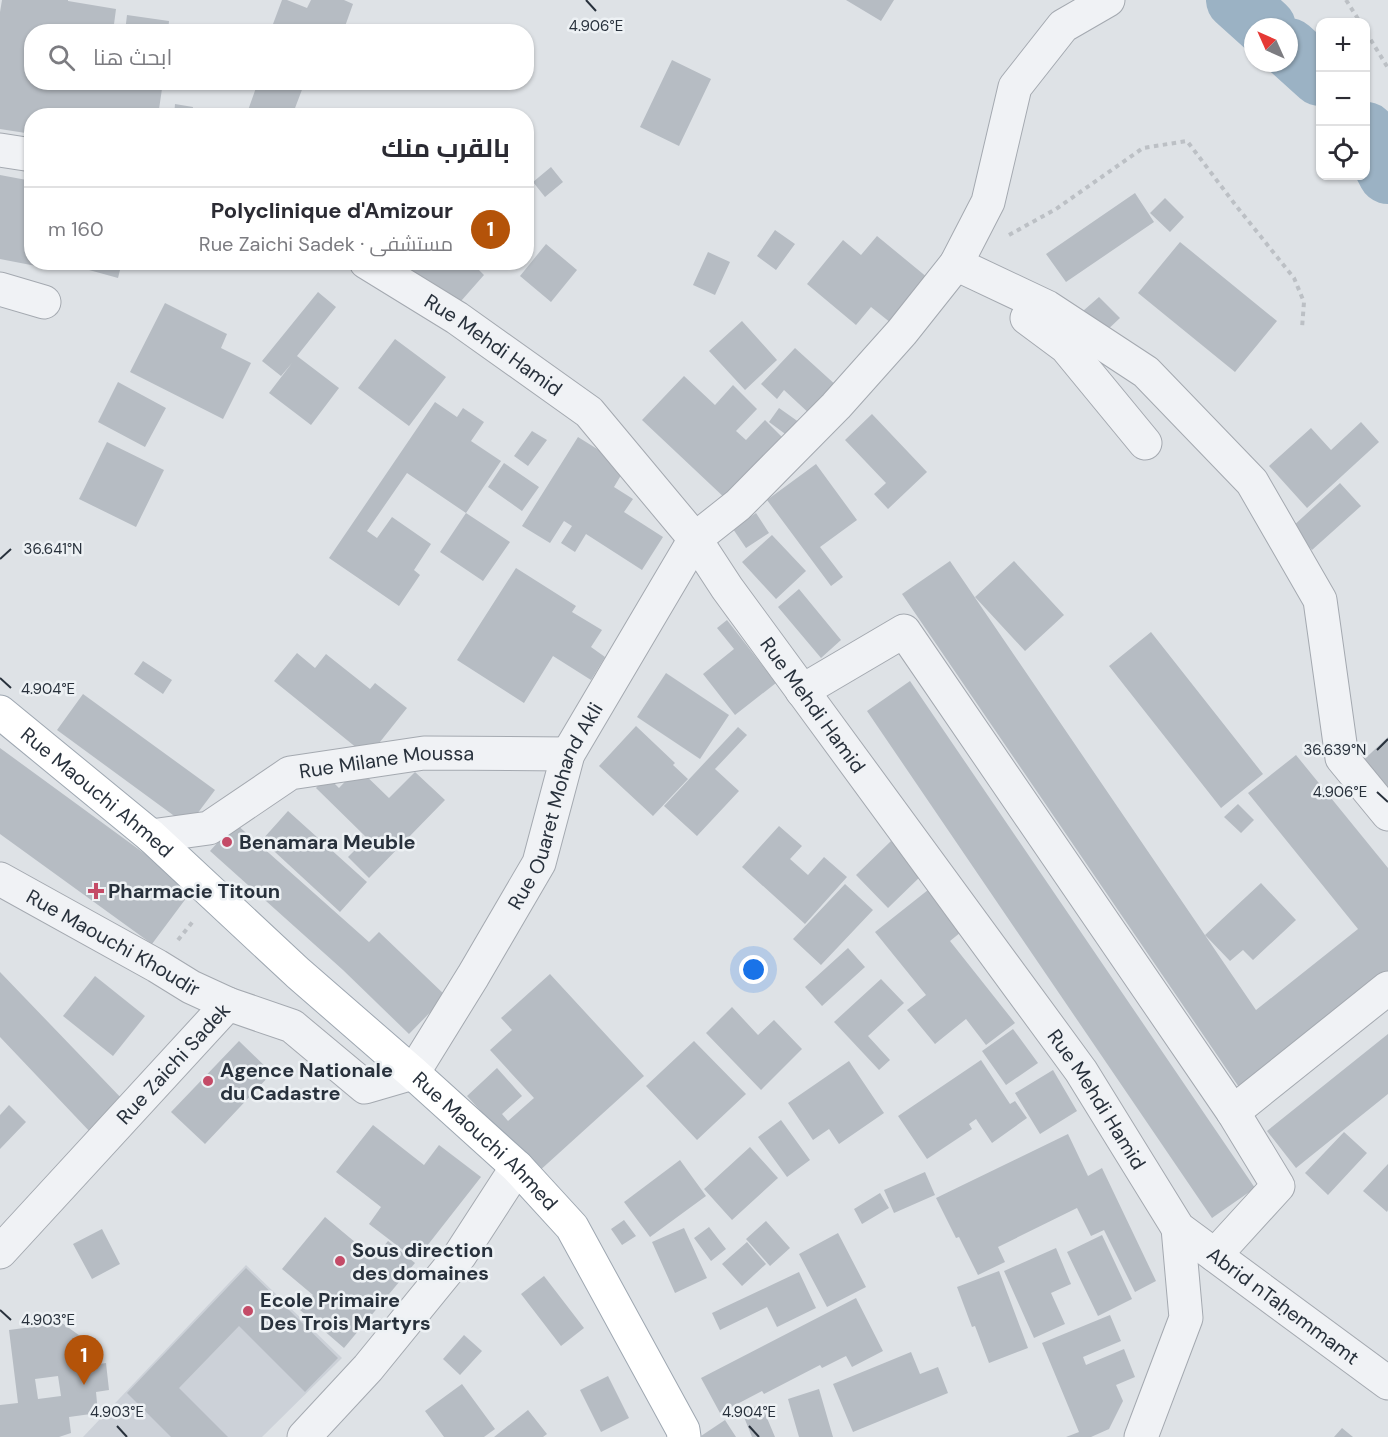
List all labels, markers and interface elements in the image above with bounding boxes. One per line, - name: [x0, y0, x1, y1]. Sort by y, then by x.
- text: 4.906°E: [569, 16, 623, 36]
- north arrow: [1244, 18, 1298, 72]
- map controls: [1316, 18, 1370, 180]
- button: +: [1316, 18, 1370, 72]
- search box: [24, 24, 534, 90]
- icon: search: [45, 41, 78, 74]
- text: ابحث هنا: [93, 43, 172, 72]
- button: −: [1316, 72, 1370, 126]
- button: locate: [1316, 126, 1370, 180]
- text: بالقرب منك: [381, 131, 510, 165]
- text: Polyclinique d'Amizour: [211, 196, 453, 225]
- text: 160 m: [48, 216, 104, 242]
- text: 1: [487, 216, 494, 242]
- text: مستشفى · Rue Zaichi Sadek: [199, 231, 453, 257]
- street label: Rue Mehdi Hamid: [420, 288, 567, 402]
- text: 36.641°N: [24, 539, 82, 559]
- street label: Rue Mehdi Hamid: [754, 632, 871, 778]
- text: 4.904°E: [21, 679, 75, 699]
- street label: Rue Ouaret Mohand Akli: [502, 698, 609, 914]
- street label: Rue Maouchi Ahmed: [15, 721, 179, 863]
- street label: Rue Milane Moussa: [297, 740, 474, 784]
- text: 36.639°N: [1303, 740, 1367, 760]
- text: 4.906°E: [1313, 782, 1367, 802]
- place label: Benamara Meuble: [239, 829, 416, 855]
- marker: Benamara Meuble: [220, 835, 234, 849]
- place label: Pharmacie Titoun: [108, 878, 280, 904]
- street label: Rue Maouchi Khoudir: [22, 883, 204, 1002]
- marker: Pharmacie Titoun: [89, 884, 103, 898]
- your location: [739, 955, 768, 984]
- street label: Rue Zaichi Sadek: [111, 997, 236, 1130]
- street label: Rue Mehdi Hamid: [1042, 1024, 1152, 1174]
- place label: Agence Nationale du Cadastre: [220, 1057, 393, 1106]
- street label: Rue Maouchi Ahmed: [407, 1066, 563, 1216]
- marker: Agence Nationale du Cadastre: [201, 1074, 215, 1088]
- place label: Sous direction des domaines: [352, 1237, 493, 1286]
- street label: Abrid nTaḥemmamt: [1202, 1241, 1365, 1370]
- marker: Sous direction des domaines: [333, 1254, 347, 1268]
- place label: Ecole Primaire Des Trois Martyrs: [260, 1287, 431, 1336]
- marker: Ecole Primaire Des Trois Martyrs: [241, 1304, 255, 1318]
- text: 4.903°E: [21, 1310, 75, 1330]
- pin: 1: [64, 1336, 104, 1385]
- text: 4.903°E: [90, 1402, 144, 1422]
- text: 4.904°E: [722, 1402, 776, 1422]

